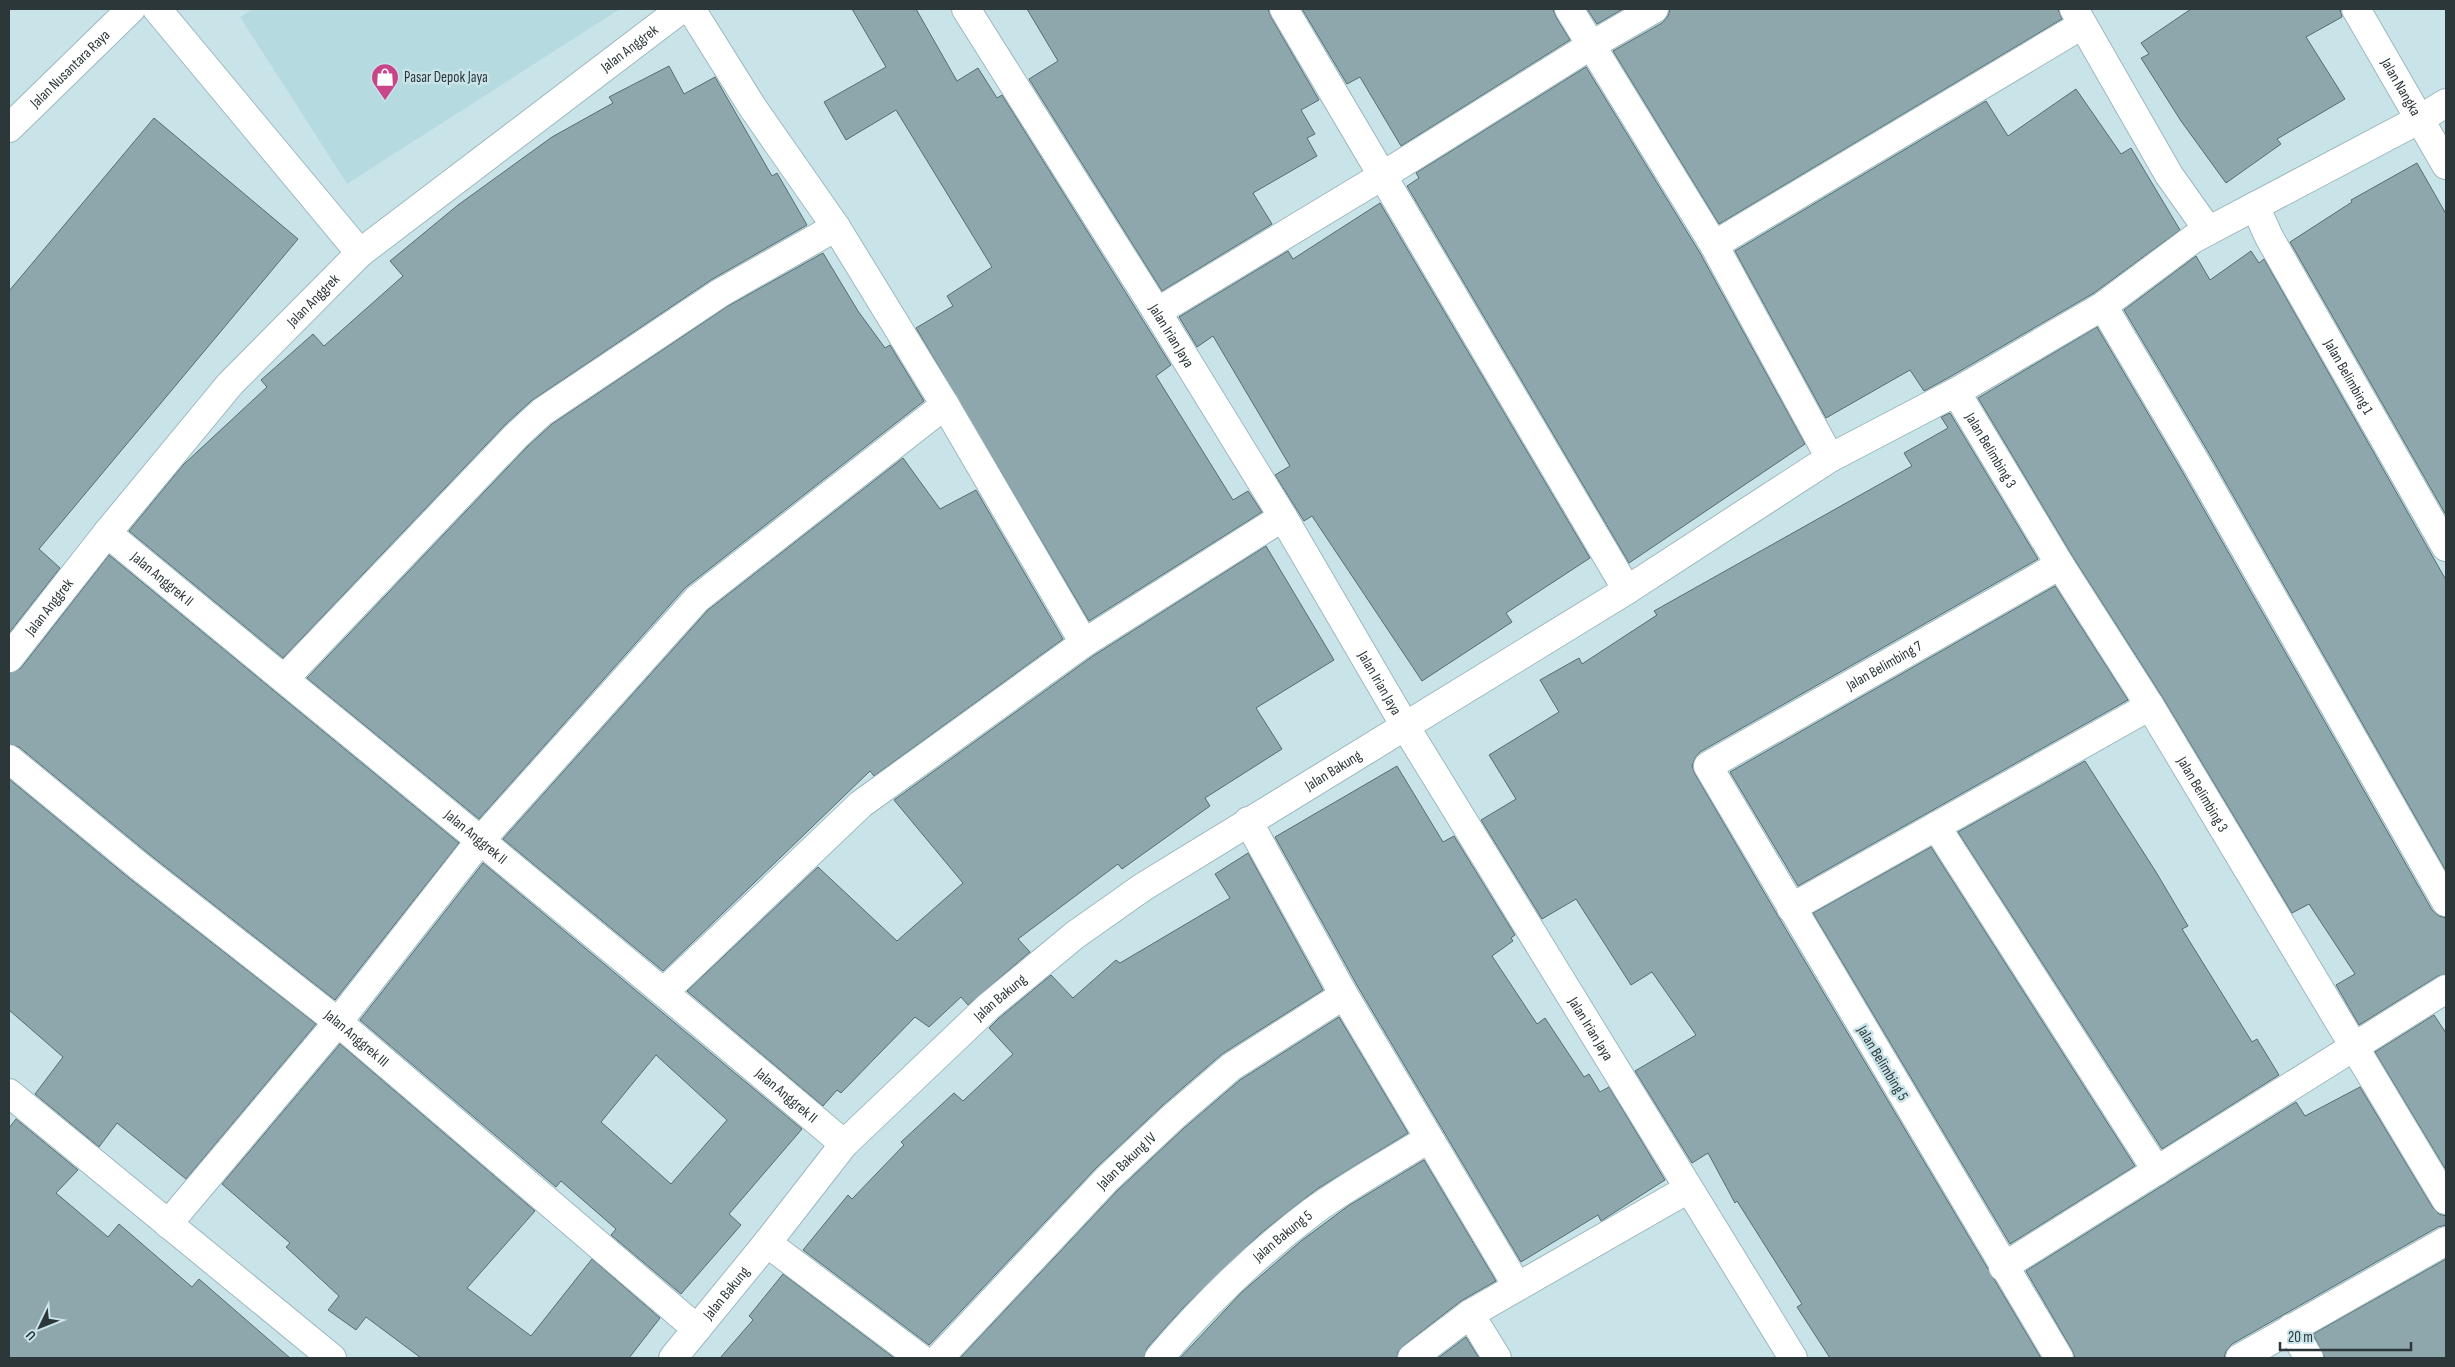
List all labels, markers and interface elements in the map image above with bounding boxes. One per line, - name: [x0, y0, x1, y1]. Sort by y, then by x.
- street label: Jalan Anggrek: [596, 21, 662, 77]
- street label: Jalan Nusantara Raya: [26, 26, 114, 113]
- street label: Jalan Nangka: [2376, 54, 2425, 120]
- shop icon: Pasar Depok Jaya: [370, 62, 400, 101]
- place label: Pasar Depok Jaya: [404, 68, 488, 87]
- street label: Jalan Anggrek: [282, 270, 344, 332]
- street label: Jalan Irian Jaya: [1144, 300, 1198, 371]
- street label: Jalan Belimbing 1: [2319, 335, 2378, 419]
- street label: Jalan Belimbing 3: [1960, 409, 2021, 492]
- street label: Jalan Anggrek II: [126, 547, 197, 611]
- street label: Jalan Anggrek: [21, 575, 78, 640]
- street label: Jalan Belimbing 7: [1842, 637, 1926, 696]
- street label: Jalan Irian Jaya: [1353, 647, 1406, 719]
- street label: Jalan Bakung: [1301, 746, 1365, 796]
- street label: Jalan Belimbing 3: [2172, 752, 2232, 836]
- street label: Jalan Anggrek II: [440, 805, 511, 869]
- street label: Jalan Bakung: [969, 970, 1031, 1026]
- street label: Jalan Irian Jaya: [1563, 993, 1617, 1064]
- street label: Jalan Anggrek III: [320, 1005, 393, 1071]
- street label: Jalan Belimbing 5: [1852, 1021, 1912, 1104]
- street label: Jalan Anggrek II: [750, 1063, 821, 1127]
- street label: Jalan Bakung IV: [1092, 1128, 1161, 1195]
- street label: Jalan Bakung 5: [1248, 1206, 1316, 1267]
- street label: Jalan Bakung: [699, 1263, 754, 1325]
- north arrow: [15, 1302, 65, 1352]
- scale bar: [2280, 1320, 2411, 1352]
- text: U: [22, 1327, 40, 1344]
- text: 20 m: [2288, 1328, 2313, 1347]

